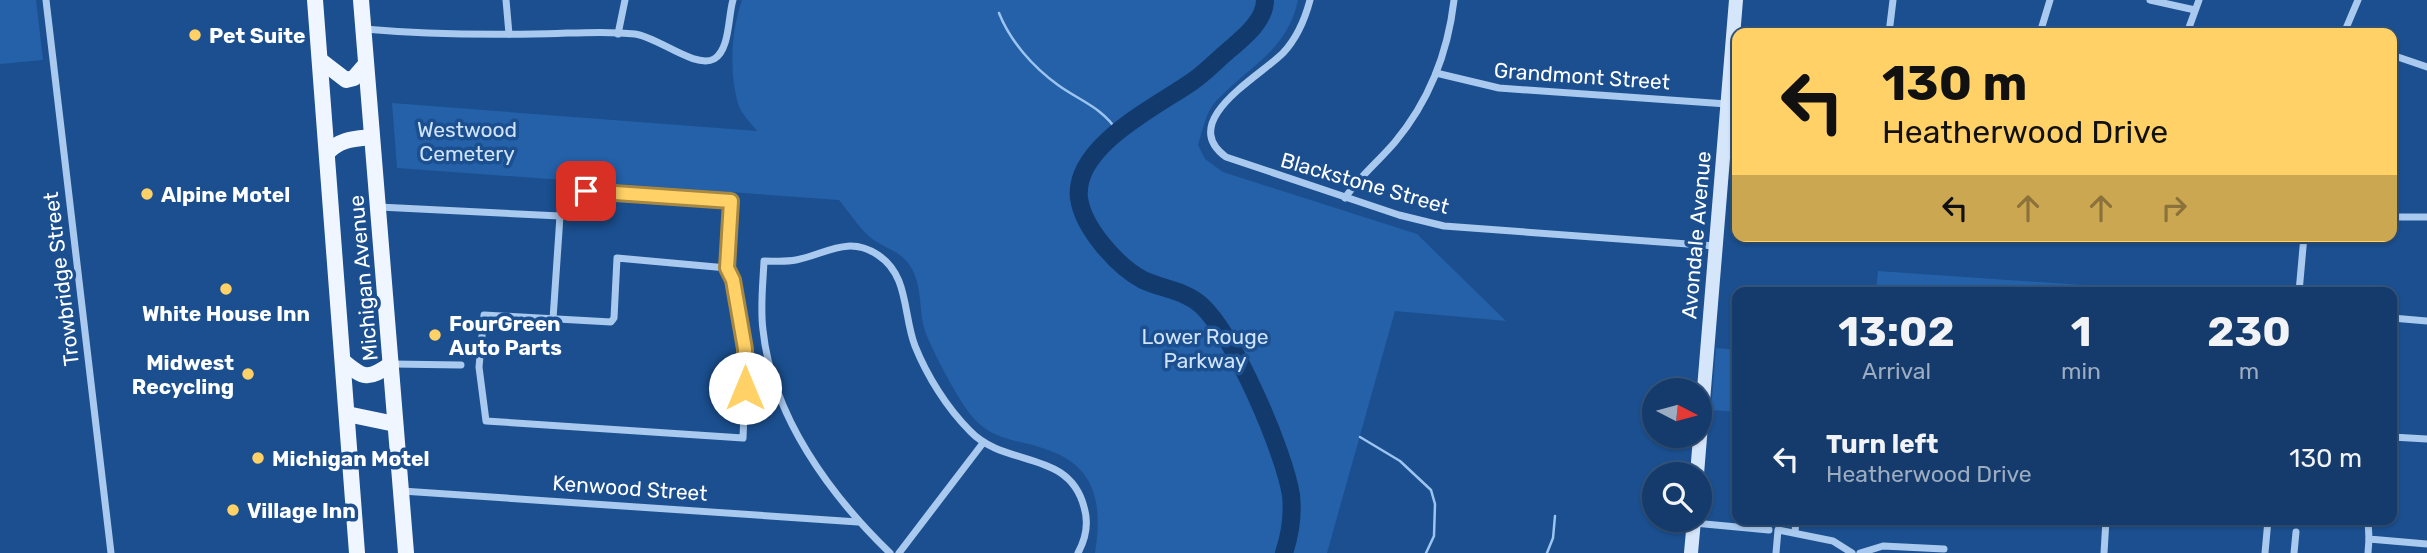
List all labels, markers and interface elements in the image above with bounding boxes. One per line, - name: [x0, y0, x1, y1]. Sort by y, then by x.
- place label: Pet Suite: [209, 23, 305, 48]
- marker: Pet Suite: [187, 27, 203, 43]
- text: 130 m: [1882, 54, 2027, 112]
- icon: left: [1767, 56, 1858, 147]
- street label: Grandmont Street: [1493, 57, 1671, 95]
- text: Heatherwood Drive: [1882, 113, 2168, 151]
- park label: Westwood Cemetery: [417, 117, 517, 166]
- street label: Blackstone Street: [1278, 147, 1452, 219]
- street label: Avondale Avenue: [1676, 150, 1716, 320]
- pin: [556, 161, 616, 221]
- icon: arrive: [567, 172, 605, 210]
- place label: Alpine Motel: [161, 182, 290, 207]
- marker: Alpine Motel: [139, 186, 155, 202]
- icon: left: [1936, 189, 1974, 227]
- icon: ahead: [2009, 189, 2047, 227]
- icon: ahead: [2082, 189, 2120, 227]
- icon: right: [2155, 189, 2193, 227]
- street label: Trowbridge Street: [38, 191, 84, 367]
- street label: Michigan Avenue: [343, 194, 383, 362]
- marker: White House Inn: [218, 281, 234, 297]
- place label: White House Inn: [142, 301, 310, 326]
- text: 13:02: [1838, 307, 1955, 357]
- text: 1: [2071, 307, 2092, 357]
- text: 230: [2207, 307, 2291, 357]
- place label: FourGreen Auto Parts: [449, 311, 562, 360]
- park label: Lower Rouge Parkway: [1142, 324, 1268, 373]
- marker: FourGreen Auto Parts: [427, 327, 443, 343]
- place label: Midwest Recycling: [132, 350, 234, 399]
- position arrow: [708, 351, 782, 425]
- text: Arrival: [1862, 357, 1931, 385]
- text: min: [2061, 357, 2101, 385]
- text: m: [2239, 357, 2259, 385]
- marker: Midwest Recycling: [240, 366, 256, 382]
- north arrow: [1642, 378, 1712, 448]
- map controls: [1642, 378, 1712, 532]
- text: Turn left: [1826, 429, 1938, 460]
- icon: left: [1767, 440, 1805, 478]
- text: 130 m: [2289, 443, 2362, 474]
- place label: Michigan Motel: [272, 446, 430, 471]
- marker: Michigan Motel: [250, 450, 266, 466]
- text: Heatherwood Drive: [1826, 460, 2032, 488]
- button: search: [1642, 462, 1712, 532]
- street label: Kenwood Street: [552, 470, 708, 506]
- place label: Village Inn: [247, 498, 356, 523]
- marker: Village Inn: [225, 502, 241, 518]

